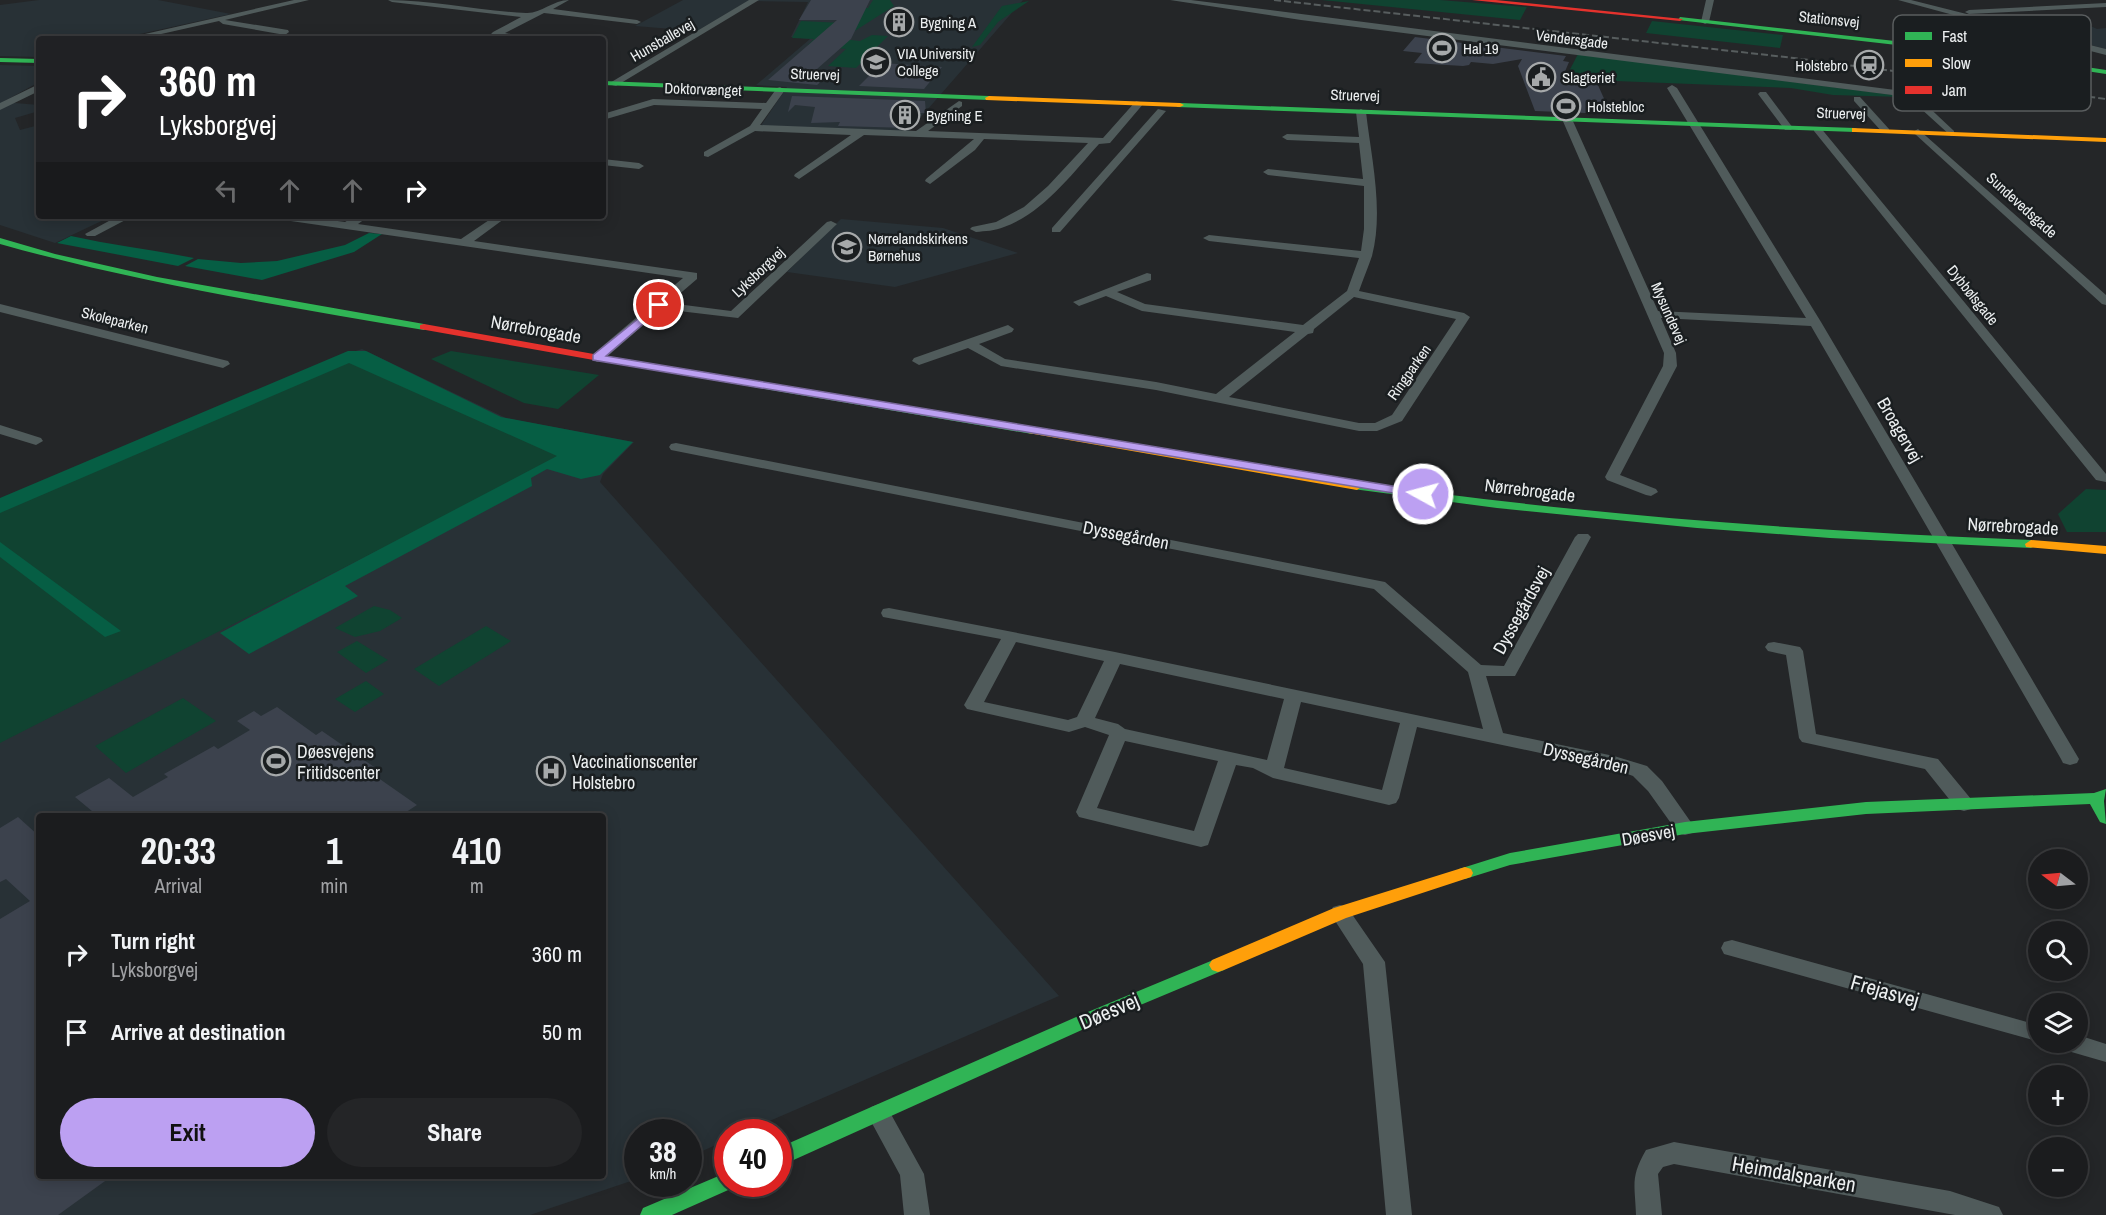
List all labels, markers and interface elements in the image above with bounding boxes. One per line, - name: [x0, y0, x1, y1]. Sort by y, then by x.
- street label: Stationsvej: [1798, 5, 1860, 33]
- building icon: Bygning A: [883, 6, 915, 38]
- place label: Bygning A: [920, 12, 977, 33]
- street label: Hunsballevej: [626, 13, 698, 67]
- legend: [1893, 15, 2091, 111]
- street label: Vendersgade: [1535, 24, 1609, 54]
- text: Fast: [1942, 25, 1967, 47]
- sports icon: Hal 19: [1426, 32, 1458, 64]
- place label: Hal 19: [1463, 38, 1499, 59]
- place label: VIA University College: [897, 43, 976, 81]
- school or university icon: VIA University College: [860, 46, 892, 78]
- station icon: Holstebro: [1853, 49, 1885, 81]
- text: Slow: [1942, 52, 1971, 74]
- text: 360 m: [159, 53, 257, 109]
- place label: Holstebro: [1795, 55, 1848, 76]
- icon: right: [60, 60, 138, 138]
- public building icon: Slagteriet: [1525, 61, 1557, 93]
- street label: Struervej: [790, 63, 840, 85]
- place label: Slagteriet: [1562, 67, 1615, 88]
- street label: Doktorvænget: [664, 77, 743, 101]
- text: Jam: [1942, 79, 1967, 101]
- street label: Struervej: [1330, 84, 1380, 106]
- sports icon: Holstebloc: [1550, 90, 1582, 122]
- place label: Holstebloc: [1587, 96, 1644, 117]
- building icon: Bygning E: [889, 99, 921, 131]
- street label: Struervej: [1816, 102, 1866, 124]
- place label: Bygning E: [926, 105, 983, 126]
- text: Lyksborgvej: [159, 107, 276, 143]
- street label: Sundevedsgade: [1982, 167, 2062, 243]
- icon: left: [210, 174, 243, 207]
- icon: ahead: [273, 174, 306, 207]
- icon: ahead: [336, 174, 369, 207]
- icon: right: [399, 174, 432, 207]
- place label: Nørrelandskirkens Børnehus: [868, 228, 968, 266]
- school or university icon: Nørrelandskirkens Børnehus: [831, 231, 863, 263]
- street label: Lyksborgvej: [727, 242, 789, 302]
- street label: Dybbølsgade: [1942, 260, 2004, 330]
- pin: [633, 279, 684, 330]
- street label: Mysundevej: [1646, 279, 1692, 347]
- icon: arrive: [642, 288, 675, 321]
- street label: Skoleparken: [79, 302, 151, 338]
- street label: Nørrebrogade: [489, 309, 583, 349]
- street label: Ringparken: [1382, 340, 1436, 404]
- street label: Broagervej: [1871, 393, 1929, 467]
- position arrow: [1391, 462, 1455, 526]
- street label: Nørrebrogade: [1483, 472, 1577, 508]
- street label: Nørrebrogade: [1967, 511, 2059, 541]
- street label: Dyssegården: [1081, 514, 1171, 556]
- street label: Dyssegårdsvej: [1487, 562, 1555, 658]
- street label: Dyssegården: [1541, 736, 1631, 780]
- place label: Døesvejens Fritidscenter: [297, 739, 380, 785]
- sports icon: Døesvejens Fritidscenter: [260, 745, 292, 777]
- place label: Vaccinationscenter Holstebro: [572, 749, 697, 795]
- hospital icon: Vaccinationscenter Holstebro: [535, 755, 567, 787]
- street label: Døesvej: [1620, 818, 1676, 852]
- text: 20:33: [140, 827, 216, 875]
- text: 1: [326, 827, 342, 875]
- text: 410: [452, 827, 502, 875]
- north arrow: [2028, 849, 2088, 909]
- map controls: [2028, 849, 2088, 1197]
- text: Arrival: [155, 872, 202, 899]
- text: min: [320, 872, 348, 899]
- text: m: [470, 872, 484, 899]
- button: search: [2028, 921, 2088, 981]
- text: Turn right: [111, 926, 195, 956]
- icon: right: [60, 938, 93, 971]
- text: 360 m: [532, 939, 582, 969]
- text: Lyksborgvej: [111, 956, 198, 983]
- street label: Frejasvej: [1847, 967, 1923, 1015]
- street label: Døesvej: [1075, 986, 1143, 1036]
- button: layers: [2028, 993, 2088, 1053]
- icon: arrive: [60, 1016, 93, 1049]
- text: Arrive at destination: [111, 1017, 285, 1047]
- text: 50 m: [542, 1017, 582, 1047]
- button: +: [2028, 1065, 2088, 1125]
- button: Exit: [60, 1098, 315, 1167]
- button: Share: [327, 1098, 582, 1167]
- speed limit sign: 40: [714, 1119, 792, 1197]
- text: 38: [649, 1131, 677, 1171]
- button: −: [2028, 1137, 2088, 1197]
- street label: Heimdalsparken: [1730, 1149, 1858, 1199]
- text: km/h: [650, 1163, 676, 1184]

